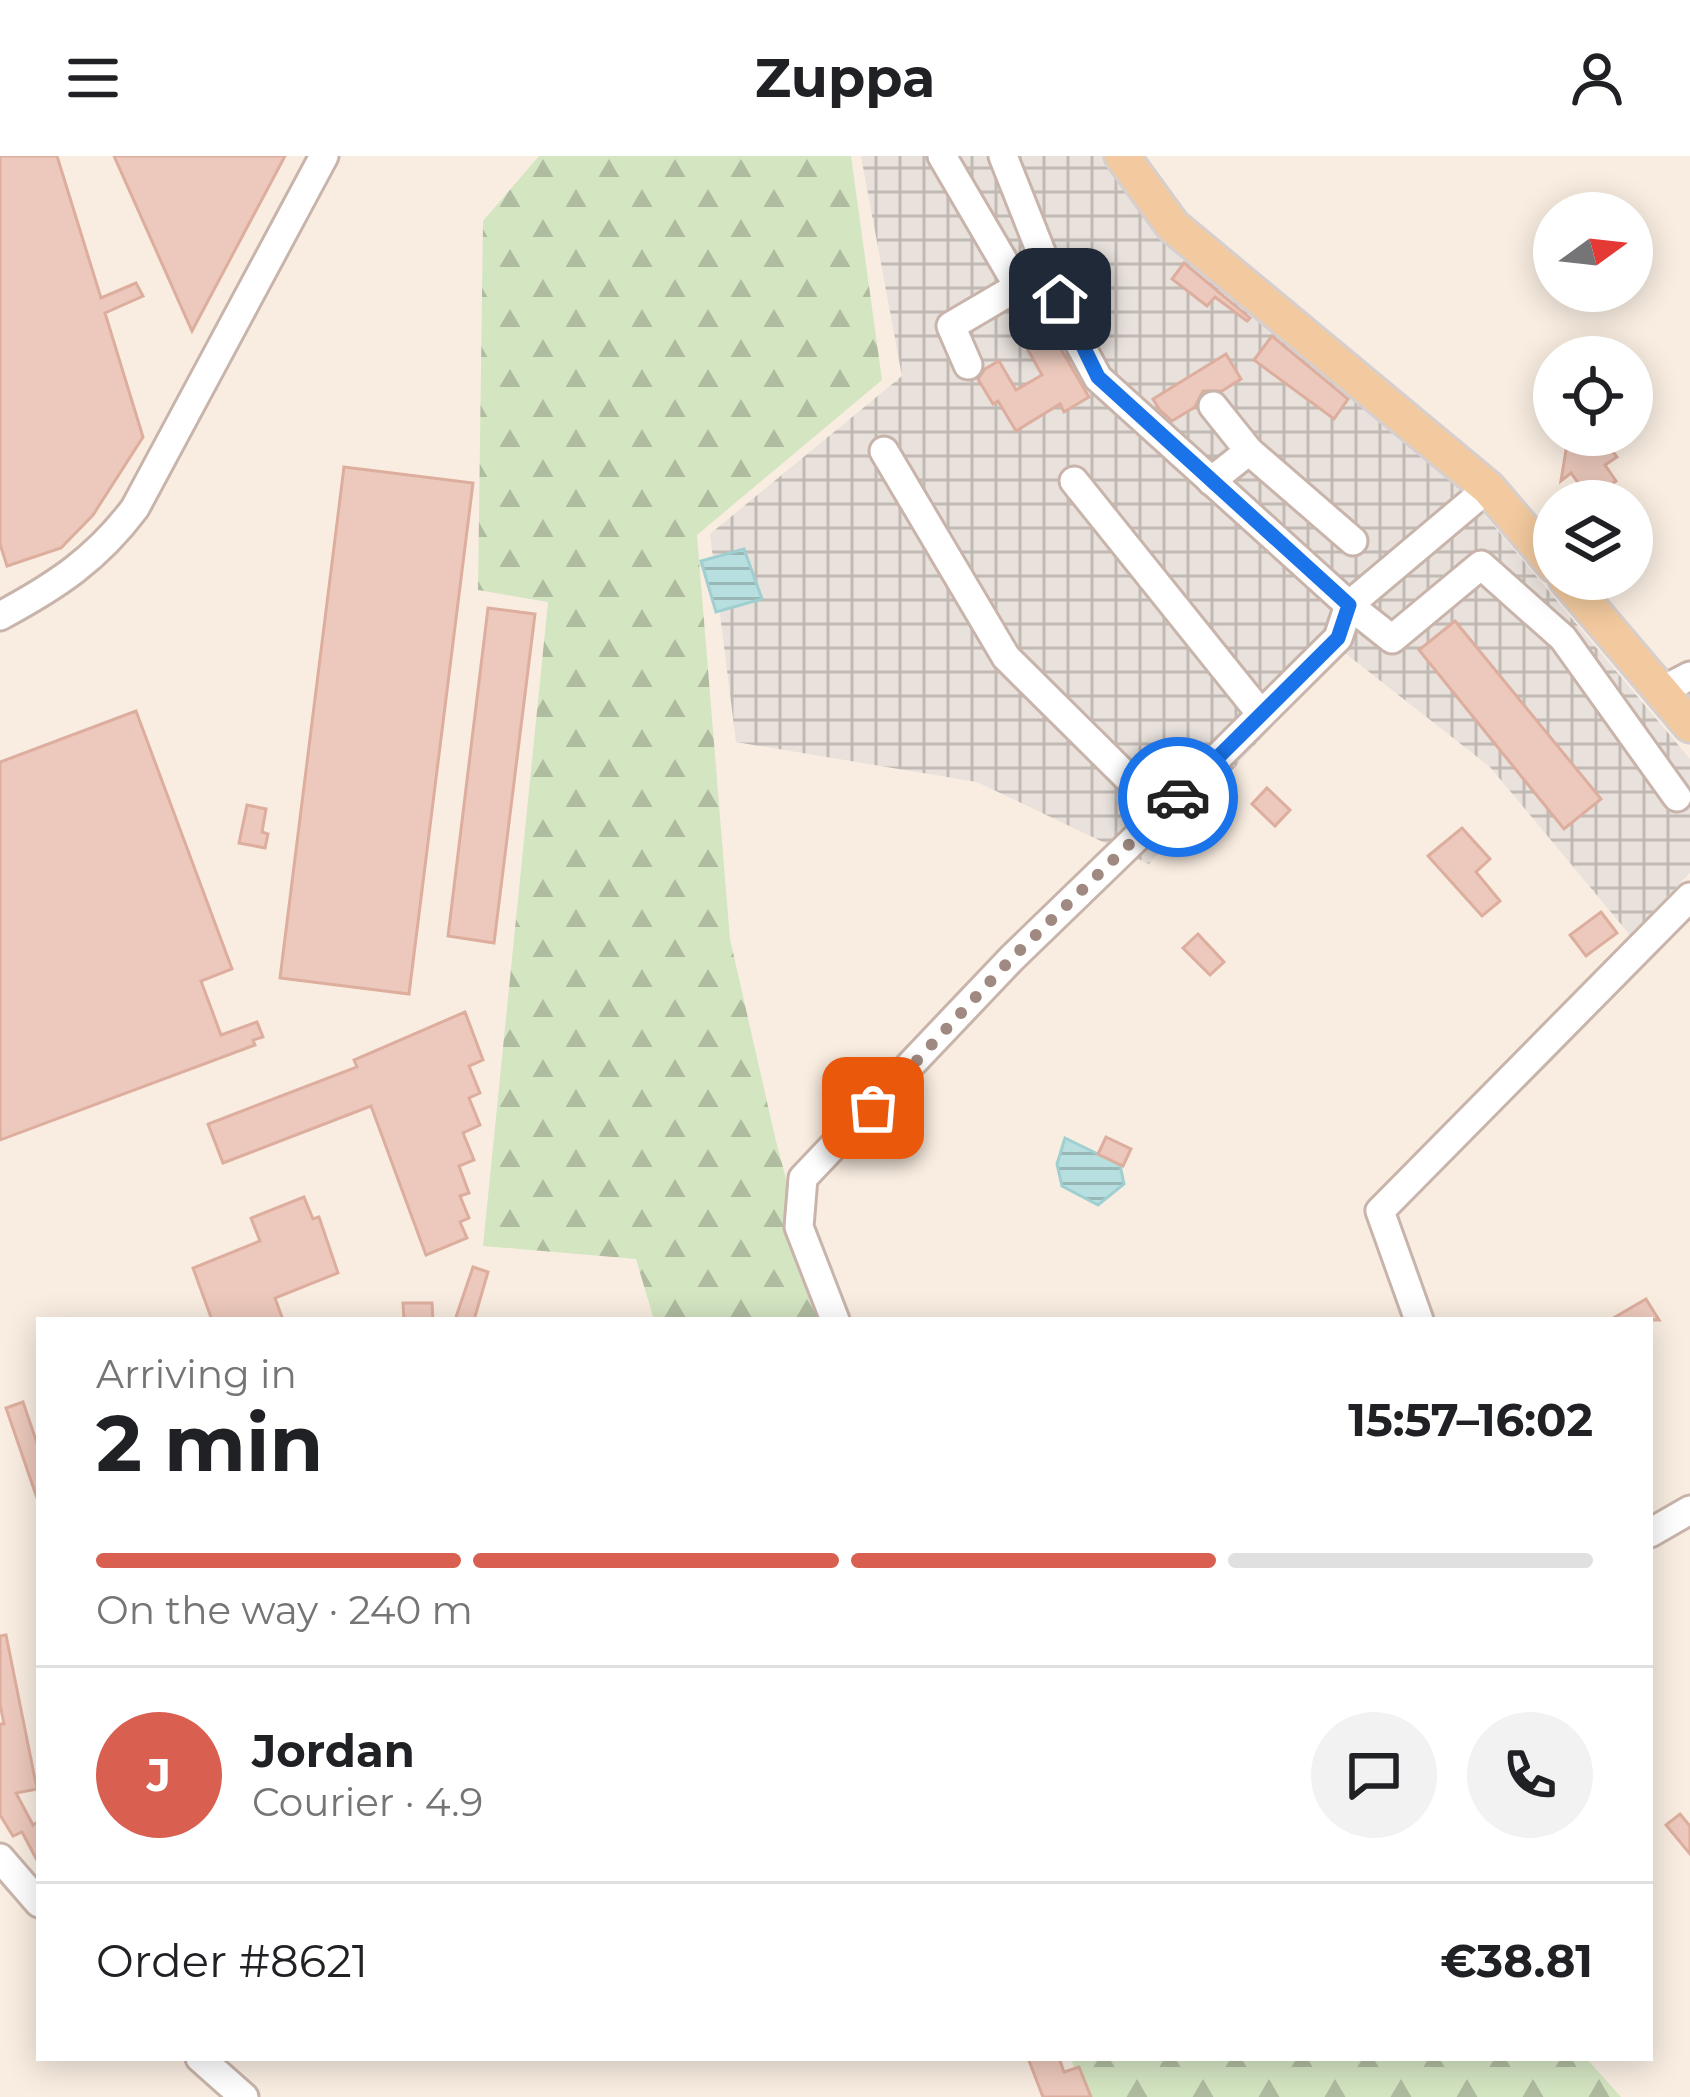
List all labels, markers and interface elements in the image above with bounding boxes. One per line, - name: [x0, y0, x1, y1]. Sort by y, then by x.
- icon: menu: [60, 45, 126, 111]
- text: Zuppa: [755, 45, 935, 111]
- icon: person: [1564, 45, 1630, 111]
- north arrow: [1533, 192, 1653, 312]
- map controls: [1533, 192, 1653, 600]
- pin: [1009, 248, 1111, 350]
- icon: home: [1027, 266, 1093, 332]
- button: locate: [1533, 336, 1653, 456]
- button: layers: [1533, 480, 1653, 600]
- courier: [1118, 737, 1238, 857]
- icon: car: [1145, 764, 1211, 830]
- pin: [822, 1057, 924, 1159]
- icon: bag: [840, 1075, 906, 1141]
- text: Arriving in: [96, 1350, 297, 1398]
- text: 15:57–16:02: [1348, 1392, 1593, 1447]
- text: 2 min: [96, 1395, 323, 1491]
- text: On the way · 240 m: [96, 1586, 473, 1634]
- button: chat: [1311, 1712, 1437, 1838]
- button: phone: [1467, 1712, 1593, 1838]
- text: Jordan: [252, 1723, 415, 1778]
- text: J: [147, 1747, 171, 1802]
- text: Courier · 4.9: [252, 1778, 483, 1826]
- text: Order #8621: [96, 1933, 368, 1988]
- text: €38.81: [1440, 1933, 1593, 1988]

